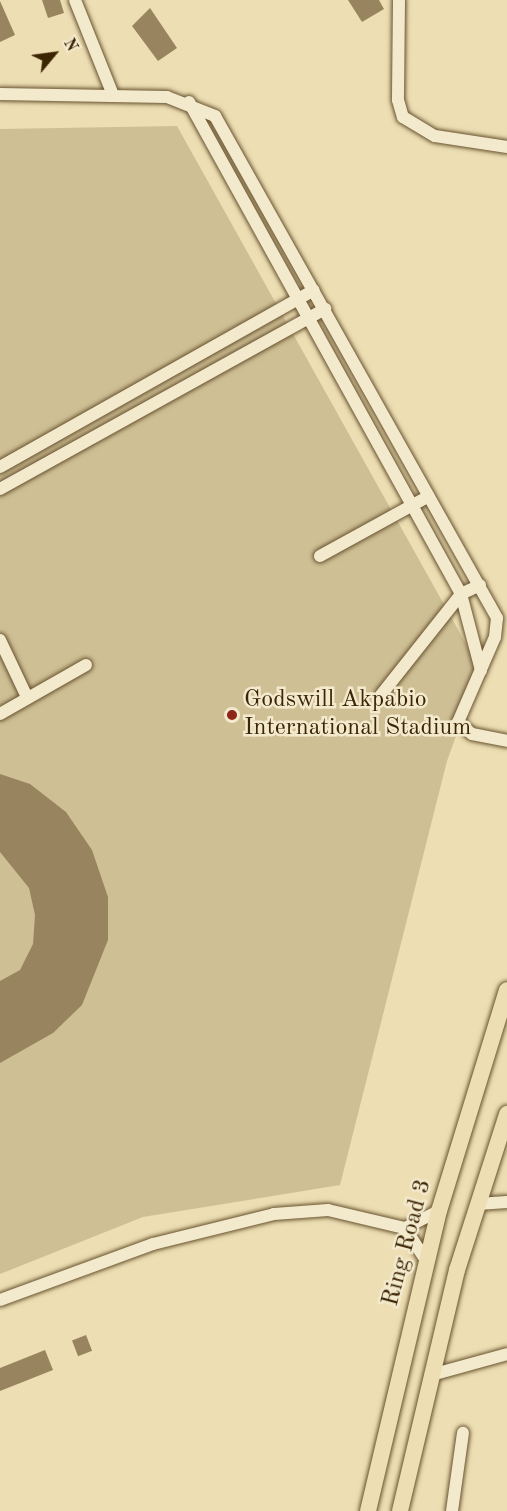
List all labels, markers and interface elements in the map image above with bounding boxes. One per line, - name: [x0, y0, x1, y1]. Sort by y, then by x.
- north arrow: [24, 24, 84, 84]
- text: N: [60, 36, 80, 54]
- place label: Godswill Akpabio International Stadium: [244, 687, 471, 743]
- marker: Godswill Akpabio International Stadium: [225, 708, 239, 722]
- street label: Ring Road 3: [377, 1176, 439, 1310]

